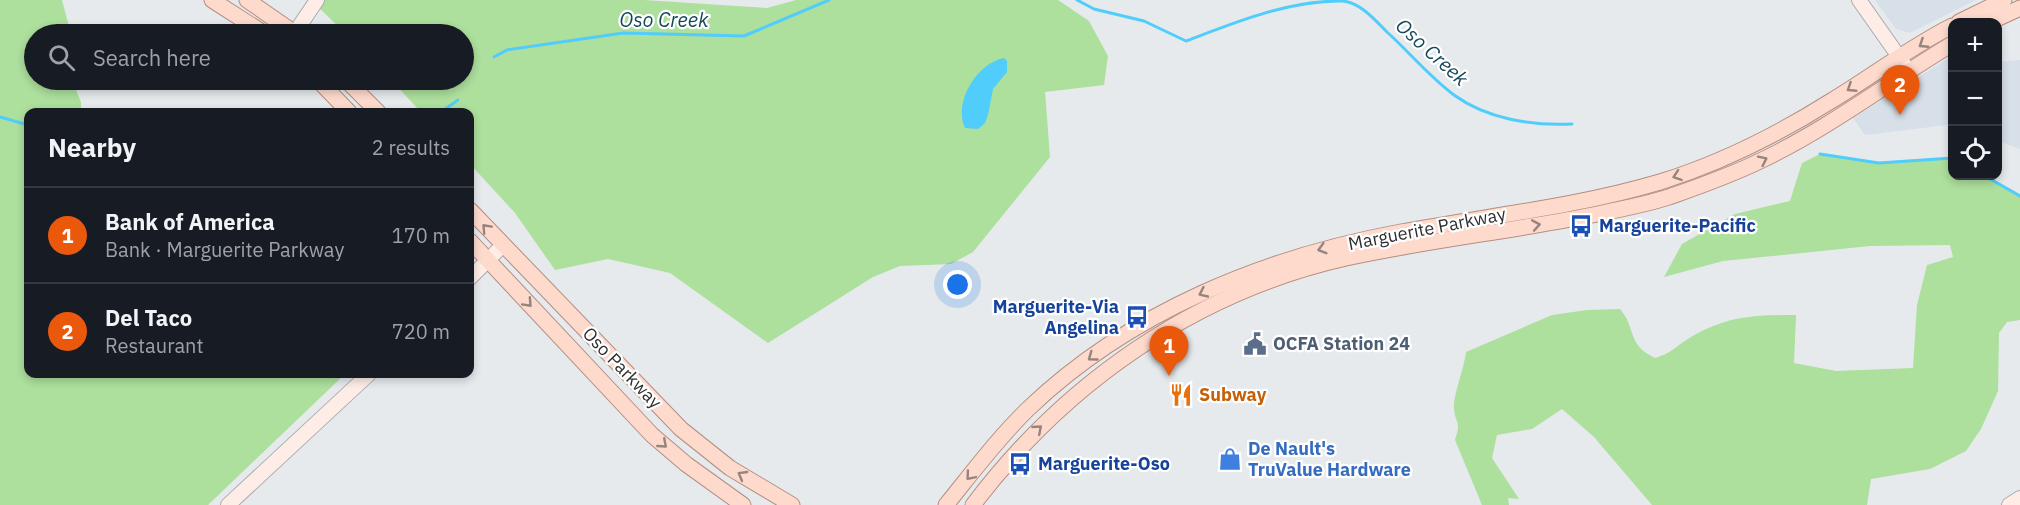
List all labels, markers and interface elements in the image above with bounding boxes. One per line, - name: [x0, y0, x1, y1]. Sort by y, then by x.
- water label: Oso Creek: [620, 6, 709, 33]
- water label: Oso Creek: [1390, 12, 1475, 92]
- map controls: [1948, 18, 2002, 180]
- button: +: [1948, 18, 2002, 72]
- search box: [24, 24, 474, 90]
- one-way arrow: [1919, 36, 1930, 47]
- icon: search: [45, 41, 78, 74]
- text: Search here: [93, 43, 211, 72]
- pin: 2: [1880, 66, 1920, 115]
- button: −: [1948, 72, 2002, 126]
- one-way arrow: [1847, 81, 1857, 93]
- button: locate: [1948, 126, 2002, 180]
- text: Nearby: [48, 130, 136, 164]
- text: 2 results: [372, 134, 450, 161]
- one-way arrow: [1757, 155, 1768, 167]
- one-way arrow: [1672, 168, 1683, 181]
- street label: Marguerite Parkway: [1346, 202, 1508, 255]
- text: Bank of America: [105, 207, 275, 236]
- bus stop icon: Marguerite-Pacific: [1568, 213, 1594, 239]
- place label: Marguerite-Pacific: [1599, 214, 1756, 237]
- one-way arrow: [1531, 219, 1541, 232]
- text: 1: [62, 222, 74, 249]
- text: 170 m: [392, 222, 450, 249]
- one-way arrow: [482, 224, 493, 234]
- text: Bank · Marguerite Parkway: [105, 236, 344, 263]
- one-way arrow: [1317, 242, 1327, 255]
- your location: [943, 270, 972, 299]
- one-way arrow: [1198, 286, 1209, 298]
- place label: Marguerite-Via Angelina: [993, 295, 1119, 339]
- one-way arrow: [521, 296, 532, 306]
- text: Del Taco: [105, 303, 192, 332]
- bus stop icon: Marguerite-Via Angelina: [1124, 304, 1150, 330]
- text: 2: [62, 318, 74, 345]
- text: 720 m: [392, 318, 450, 345]
- street label: Oso Parkway: [578, 322, 667, 413]
- pin: 1: [1150, 326, 1188, 376]
- public building icon: OCFA Station 24: [1242, 331, 1268, 357]
- text: Restaurant: [105, 332, 203, 359]
- place label: OCFA Station 24: [1273, 332, 1410, 355]
- one-way arrow: [1088, 350, 1099, 361]
- restaurant icon: Subway: [1168, 382, 1194, 408]
- place label: Subway: [1199, 383, 1267, 406]
- one-way arrow: [1031, 425, 1042, 436]
- one-way arrow: [656, 437, 667, 448]
- place label: De Nault's TruValue Hardware: [1248, 437, 1411, 481]
- shop icon: De Nault's TruValue Hardware: [1217, 446, 1243, 472]
- bus stop icon: Marguerite-Oso: [1007, 451, 1033, 477]
- place label: Marguerite-Oso: [1038, 452, 1170, 475]
- one-way arrow: [966, 469, 977, 480]
- one-way arrow: [738, 471, 748, 482]

